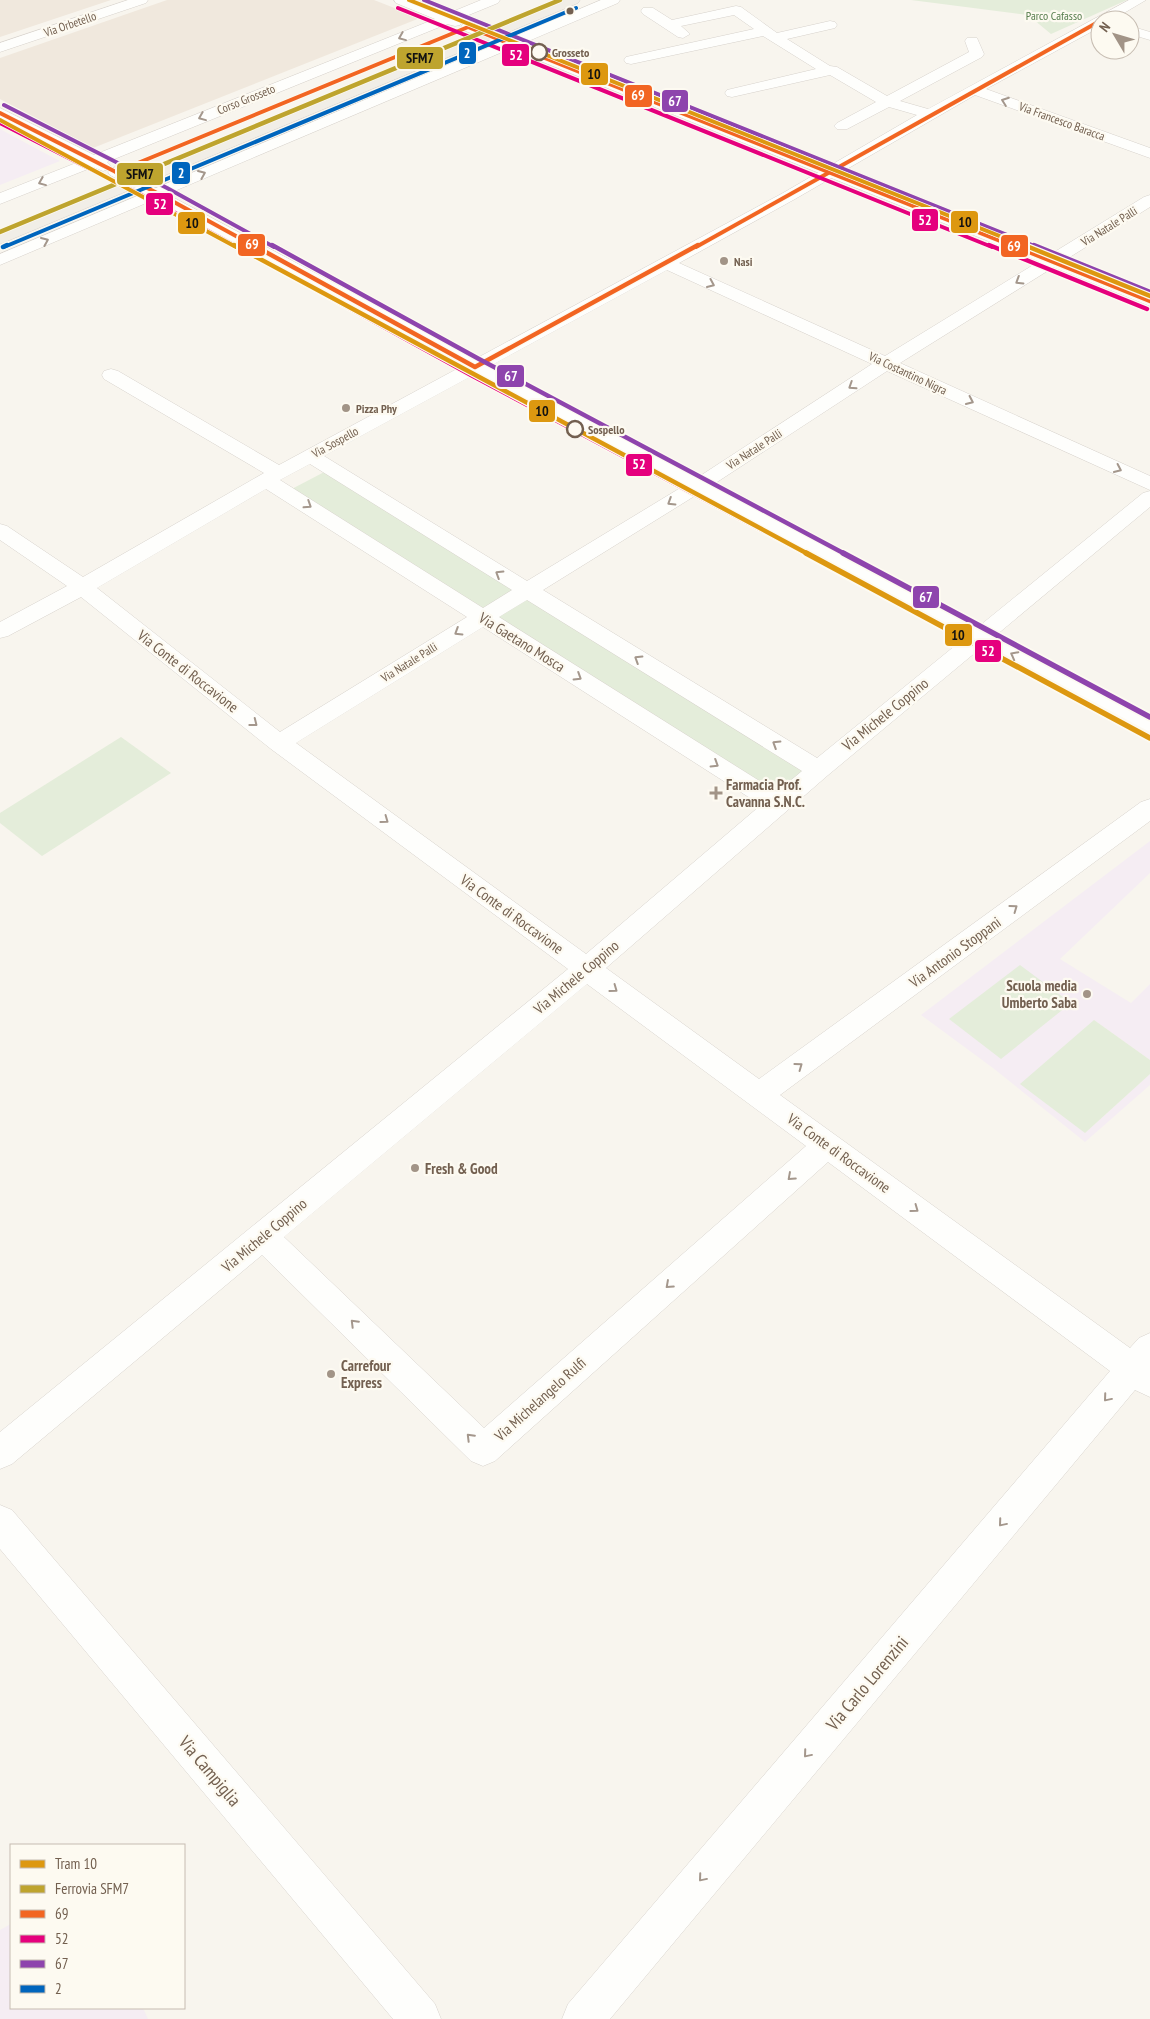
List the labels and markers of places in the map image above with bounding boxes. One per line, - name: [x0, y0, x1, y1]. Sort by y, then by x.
- unlabelled marker: [565, 6, 575, 16]
- marker: Grosseto: [530, 43, 548, 61]
- place label: Grosseto: [552, 45, 590, 60]
- place label: Nasi: [734, 254, 753, 269]
- marker: Nasi: [718, 255, 730, 267]
- place label: Pizza Phy: [356, 401, 397, 416]
- marker: Pizza Phy: [340, 402, 352, 414]
- marker: Sospello: [566, 420, 584, 438]
- place label: Sospello: [588, 422, 625, 437]
- place label: Farmacia Prof. Cavanna S.N.C.: [726, 775, 805, 811]
- marker: Farmacia Prof. Cavanna S.N.C.: [710, 787, 722, 799]
- place label: Scuola media Umberto Saba: [1002, 976, 1077, 1012]
- marker: Scuola media Umberto Saba: [1081, 988, 1093, 1000]
- place label: Fresh & Good: [425, 1159, 498, 1178]
- marker: Fresh & Good: [409, 1162, 421, 1174]
- place label: Carrefour Express: [341, 1356, 392, 1392]
- marker: Carrefour Express: [325, 1368, 337, 1380]

